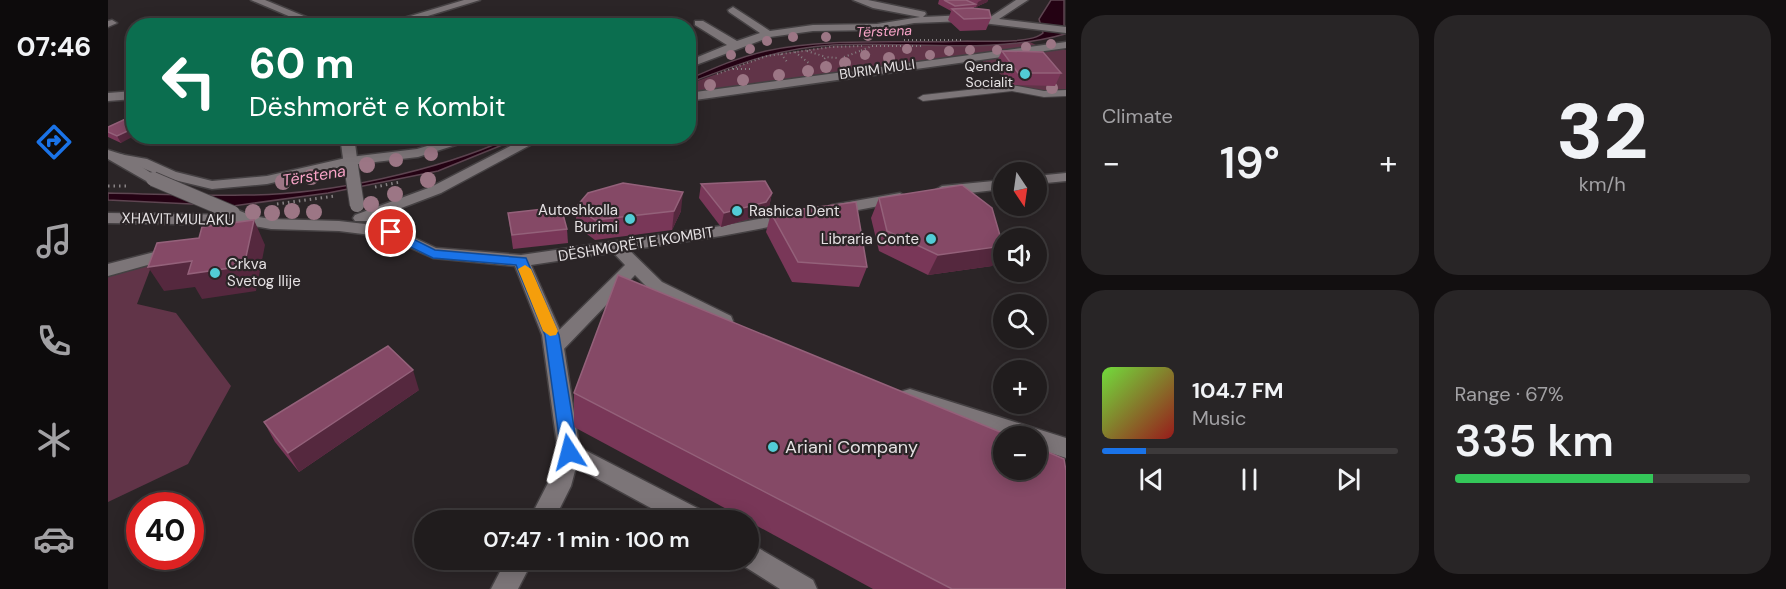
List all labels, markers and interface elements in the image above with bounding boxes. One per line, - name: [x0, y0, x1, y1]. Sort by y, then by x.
- water label: Tërstena: [856, 21, 913, 41]
- text: 07:46: [17, 29, 91, 64]
- text: 60 m: [249, 36, 355, 91]
- icon: left: [150, 42, 228, 120]
- street label: BURIM MULI: [838, 55, 916, 83]
- place label: Qendra Socialit: [965, 57, 1013, 91]
- marker: Qendra Socialit: [1018, 67, 1032, 81]
- text: 32: [1556, 81, 1648, 182]
- text: Dëshmorët e Kombit: [249, 89, 506, 124]
- text: Climate: [1102, 103, 1173, 129]
- icon: directions: [33, 121, 75, 163]
- text: 19°: [1220, 133, 1280, 192]
- text: −: [1102, 141, 1120, 184]
- text: +: [1379, 141, 1398, 184]
- water label: Tërstena: [281, 160, 347, 191]
- north arrow: [993, 162, 1047, 216]
- map controls: [993, 162, 1047, 480]
- text: km/h: [1579, 171, 1626, 197]
- place label: Autoshkolla Burimi: [538, 200, 618, 237]
- place label: Rashica Dent: [749, 201, 840, 221]
- marker: Rashica Dent: [730, 204, 744, 218]
- pin: [365, 206, 416, 257]
- street label: XHAVIT MULAKU: [122, 208, 234, 230]
- marker: Autoshkolla Burimi: [623, 212, 637, 226]
- icon: arrive: [374, 215, 407, 248]
- icon: music: [33, 220, 75, 262]
- street label: DËSHMORËT E KOMBIT: [557, 222, 715, 266]
- button: sound: [993, 228, 1047, 282]
- place label: Libraria Conte: [821, 229, 919, 249]
- marker: Libraria Conte: [924, 232, 938, 246]
- place label: Crkva Svetog Ilije: [227, 254, 301, 291]
- marker: Crkva Svetog Ilije: [208, 266, 222, 280]
- button: search: [993, 294, 1047, 348]
- icon: phone: [33, 320, 75, 362]
- button: +: [993, 360, 1047, 414]
- text: 104.7 FM: [1192, 376, 1283, 405]
- text: Range · 67%: [1455, 381, 1564, 407]
- text: Music: [1192, 405, 1247, 431]
- text: 335 km: [1455, 411, 1614, 470]
- icon: climate: [33, 419, 75, 461]
- position arrow: [537, 420, 601, 484]
- button: −: [993, 426, 1047, 480]
- place label: Ariani Company: [785, 435, 918, 459]
- marker: Ariani Company: [766, 440, 780, 454]
- icon: previous: [1135, 463, 1168, 496]
- icon: pause: [1233, 463, 1266, 496]
- icon: next: [1332, 463, 1365, 496]
- speed limit sign: 40: [126, 492, 204, 570]
- icon: car: [33, 518, 75, 560]
- text: 07:47 · 1 min · 100 m: [483, 525, 690, 554]

